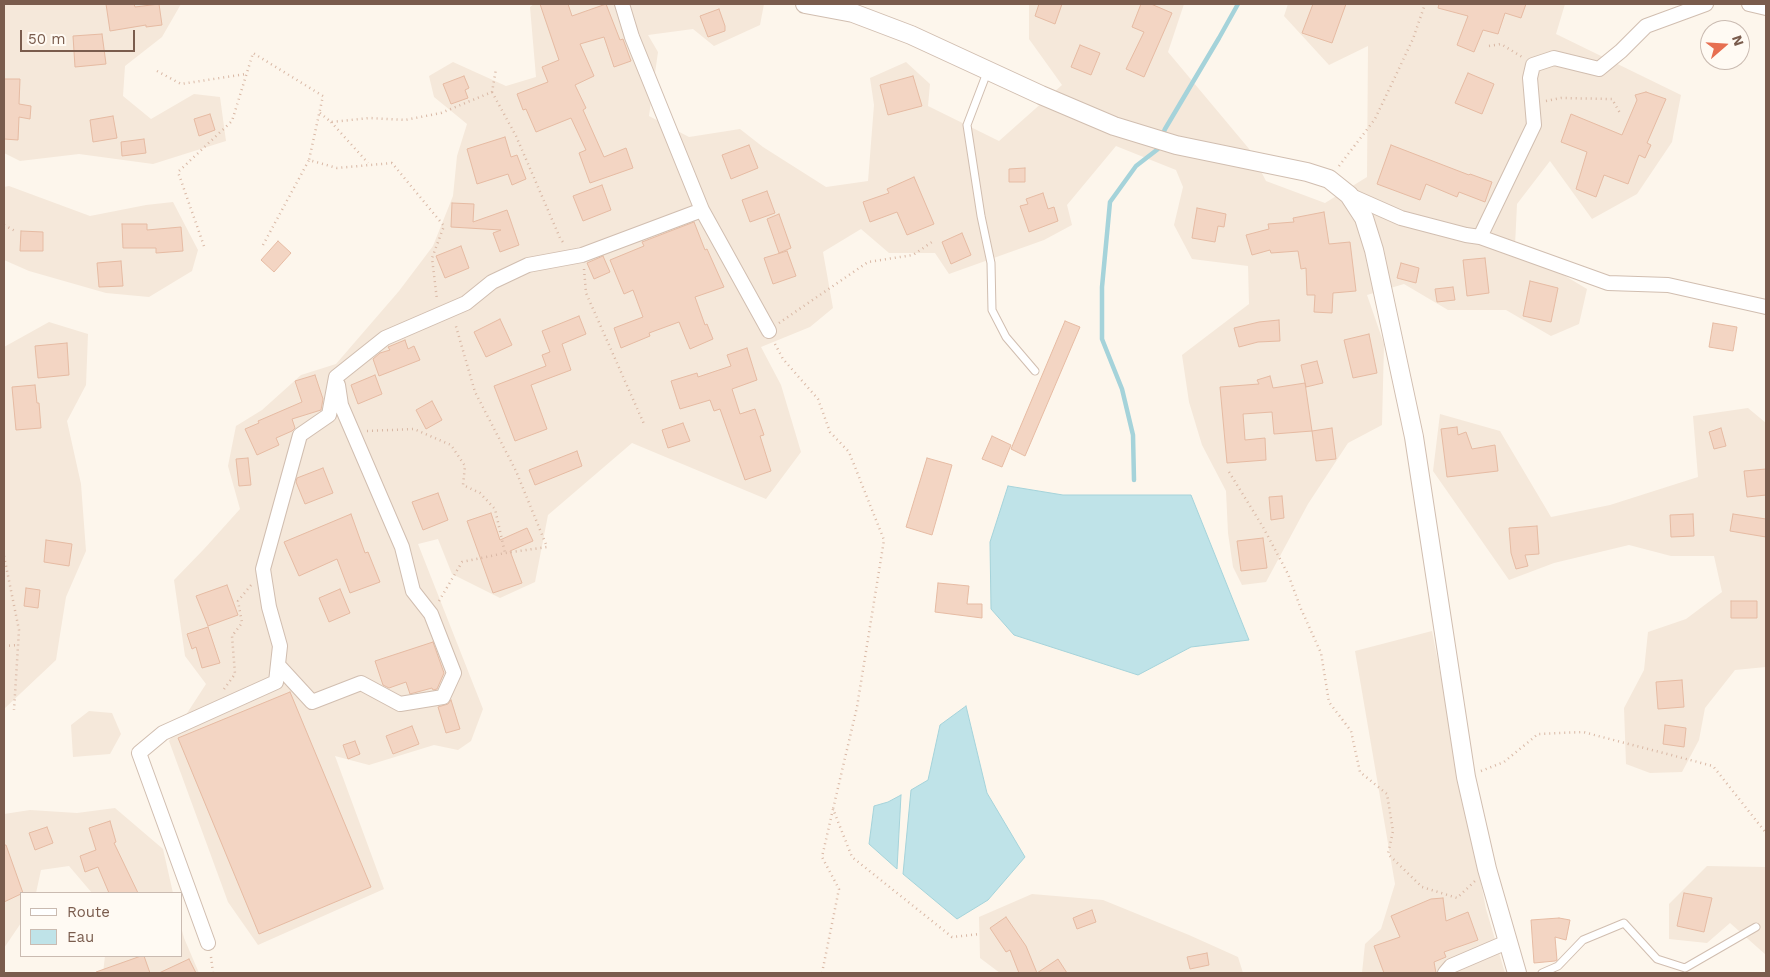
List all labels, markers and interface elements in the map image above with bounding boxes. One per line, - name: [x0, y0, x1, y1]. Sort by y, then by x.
- scale bar: [22, 20, 138, 52]
- north arrow: [1700, 20, 1750, 70]
- text: 50 m: [28, 30, 65, 48]
- text: N: [1729, 33, 1747, 48]
- legend: [20, 892, 182, 957]
- text: Route: [67, 903, 110, 921]
- text: Eau: [67, 928, 94, 946]

